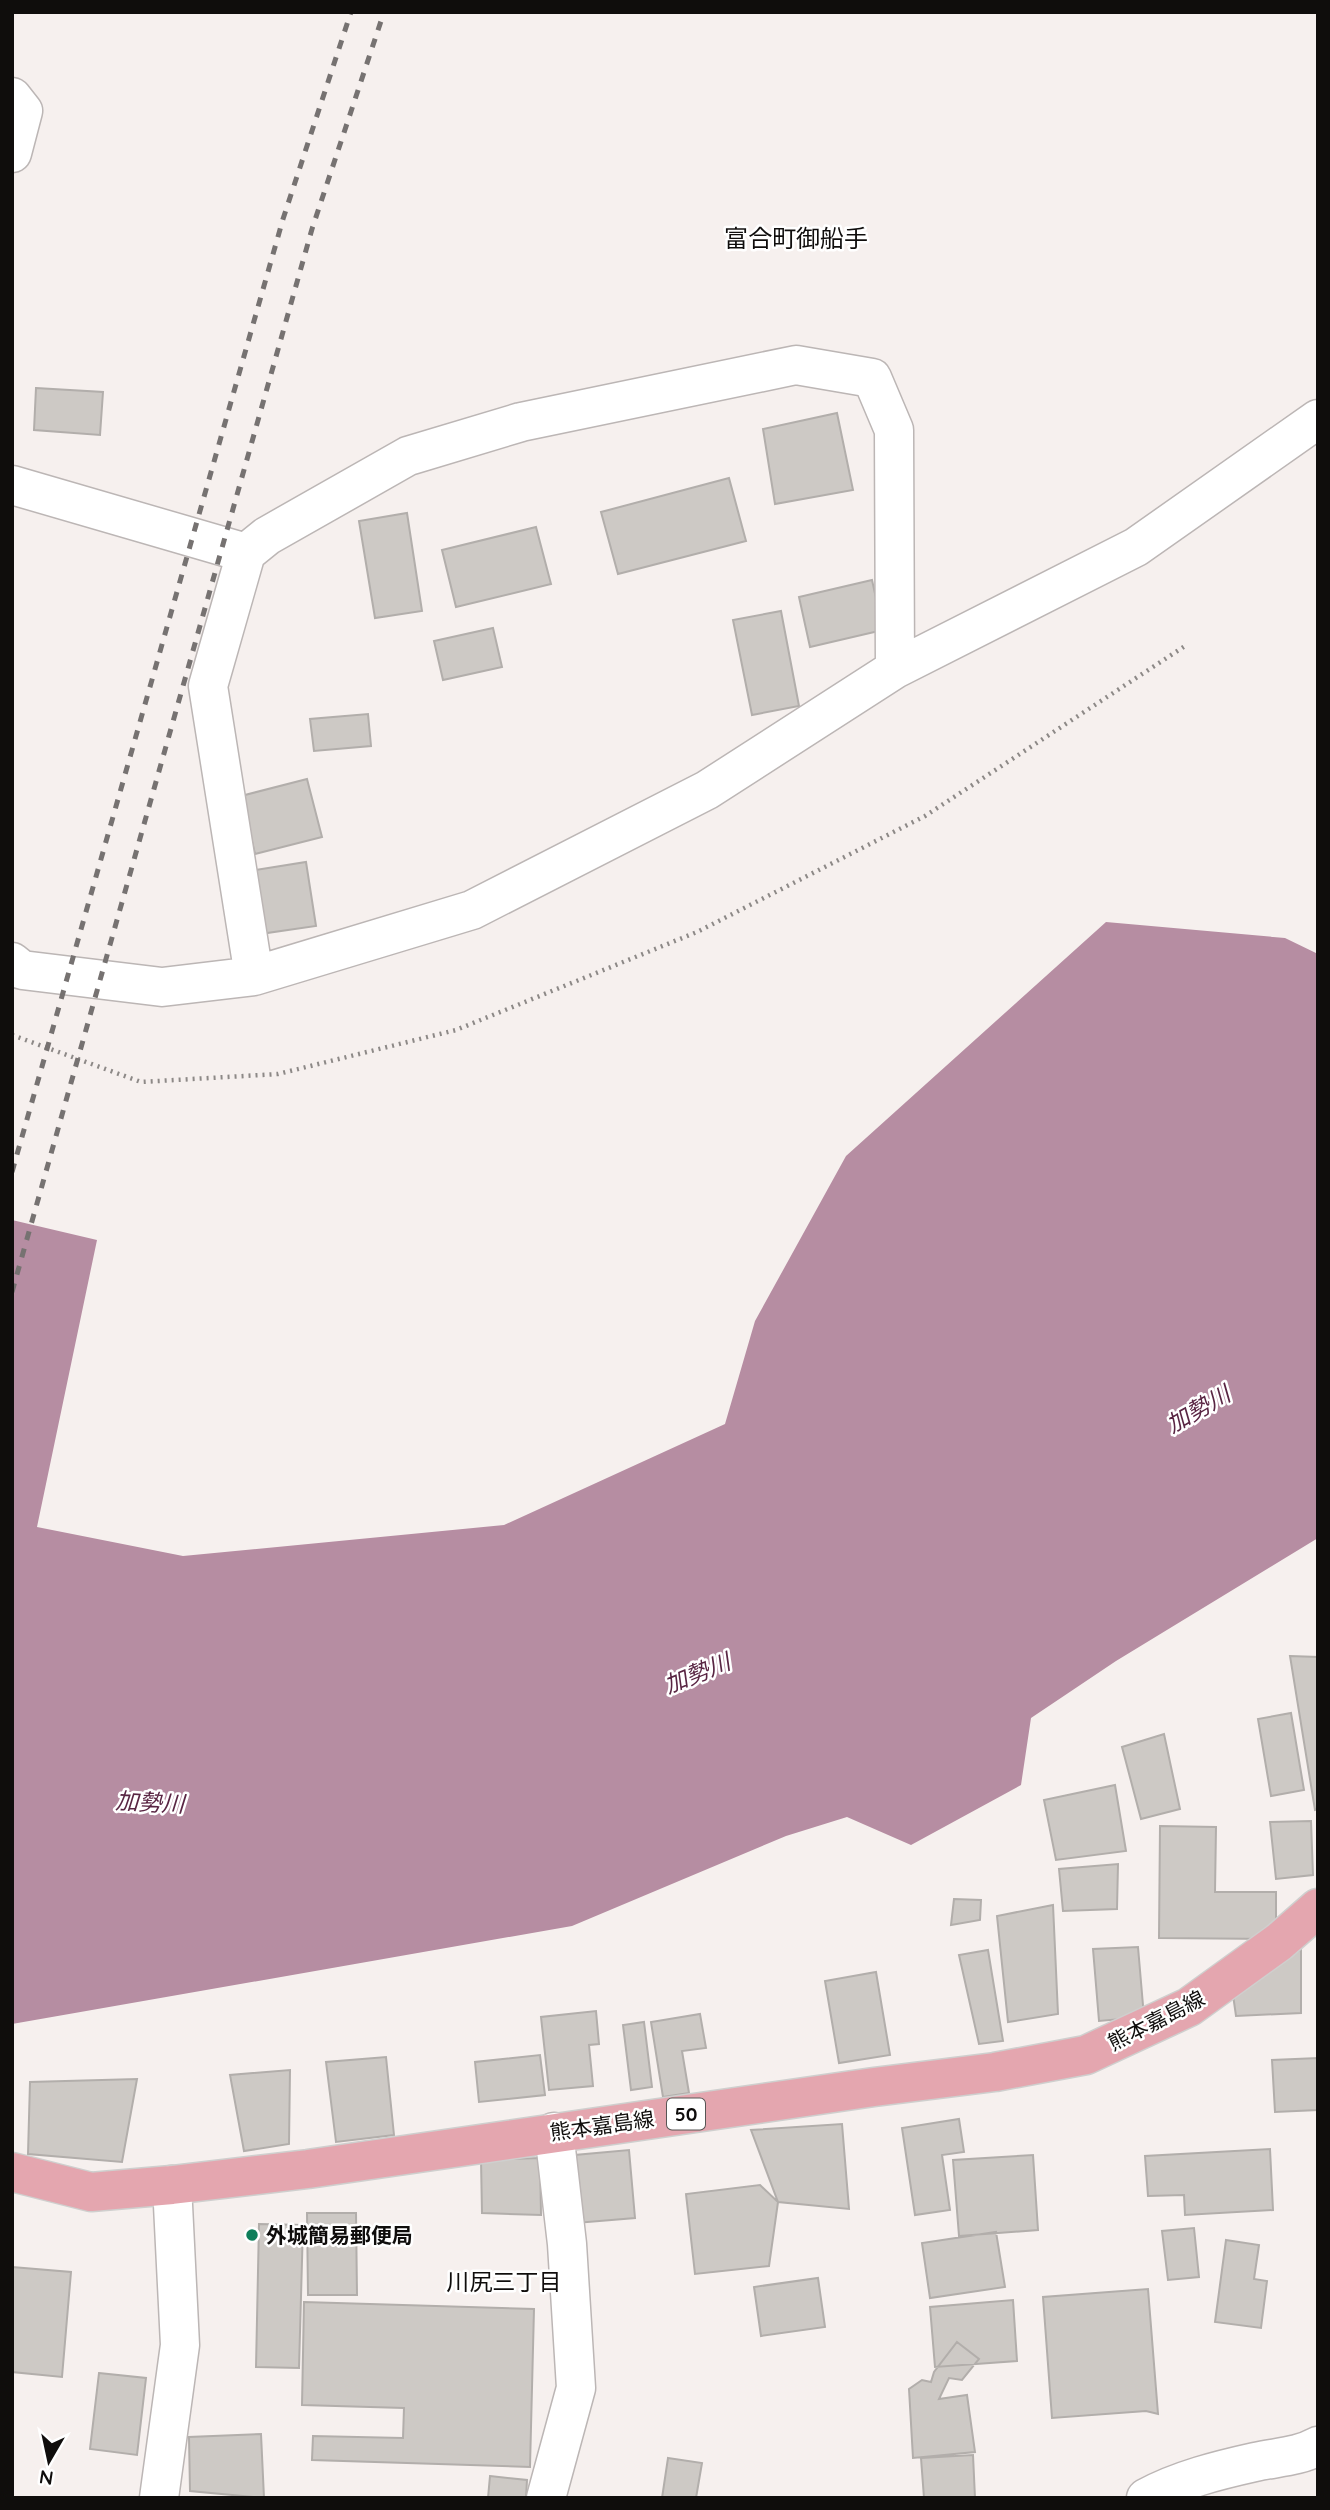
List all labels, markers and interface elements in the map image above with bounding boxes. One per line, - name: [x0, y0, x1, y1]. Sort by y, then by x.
- district label: 富合町御船手: [724, 223, 868, 253]
- water label: 加勢川: [1161, 1378, 1238, 1439]
- water label: 加勢川: [660, 1646, 737, 1699]
- water label: 加勢川: [115, 1786, 188, 1818]
- street label: 熊本嘉島線: [1103, 1985, 1209, 2055]
- road number: 50: [667, 2098, 705, 2130]
- street label: 熊本嘉島線: [548, 2105, 656, 2145]
- place label: 外城簡易郵便局: [266, 2222, 413, 2248]
- marker: 外城簡易郵便局: [244, 2227, 260, 2243]
- district label: 川尻三丁目: [447, 2267, 562, 2296]
- north arrow: [14, 2426, 84, 2496]
- text: N: [38, 2465, 55, 2491]

